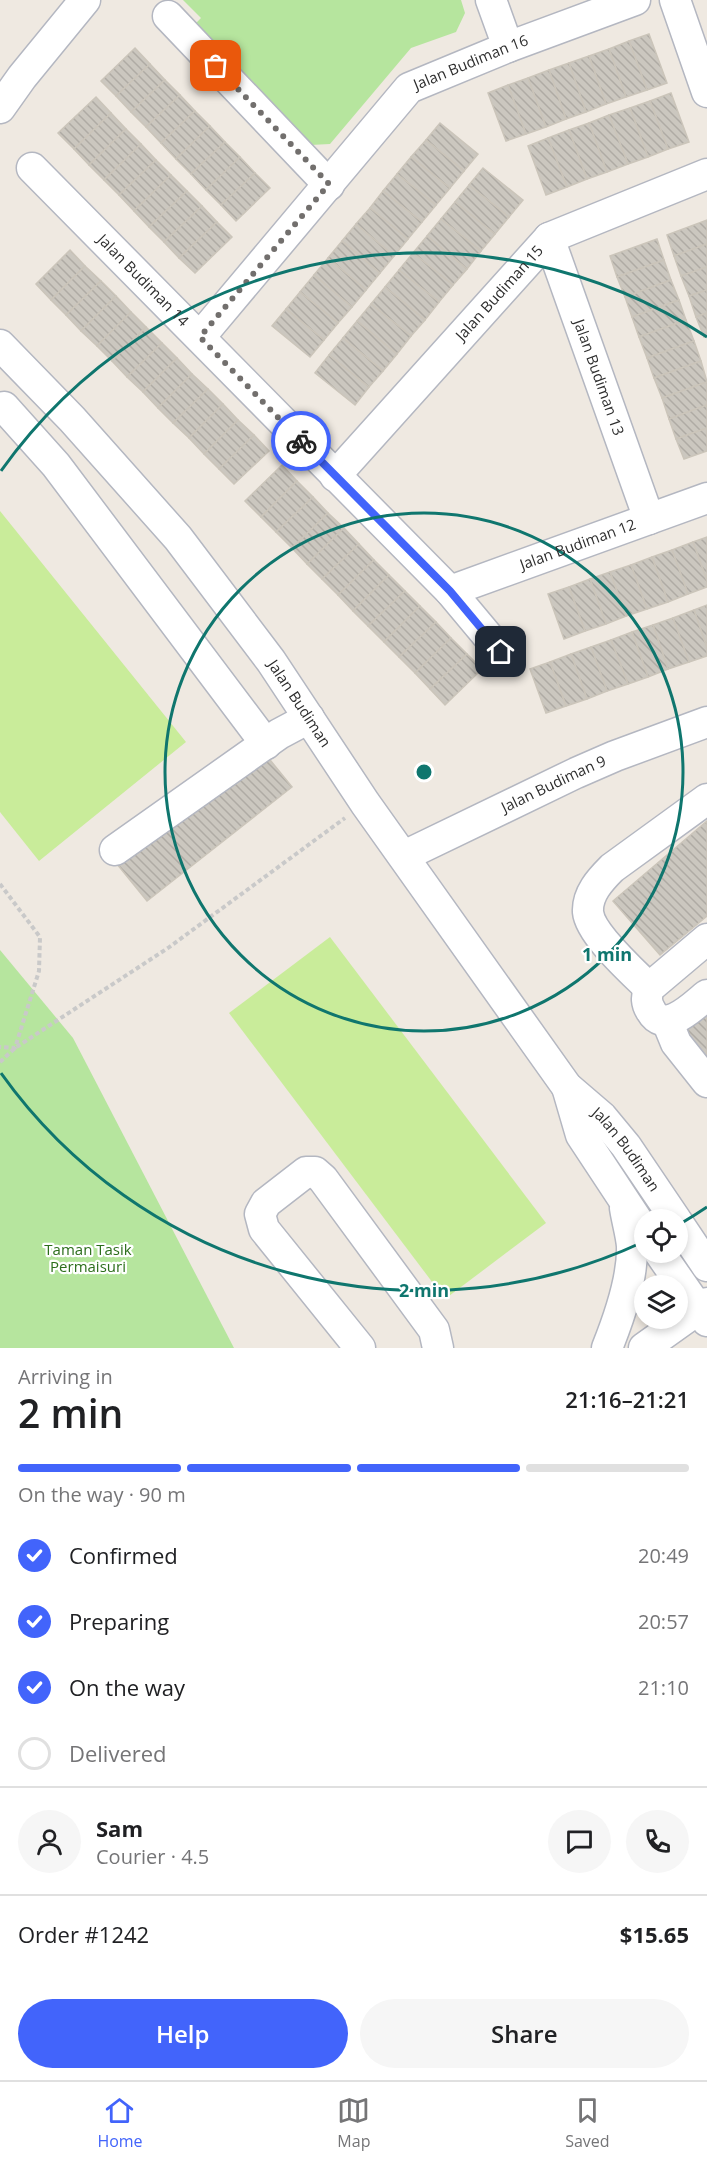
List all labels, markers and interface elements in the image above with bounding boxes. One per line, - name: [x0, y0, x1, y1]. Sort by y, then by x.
- street label: Jalan Budiman 16: [408, 29, 531, 95]
- pin: [190, 40, 241, 91]
- icon: bag: [199, 49, 232, 82]
- street label: Jalan Budiman 14: [92, 228, 194, 330]
- street label: Jalan Budiman 15: [449, 240, 547, 346]
- street label: Jalan Budiman 13: [569, 314, 629, 438]
- courier: [271, 411, 331, 471]
- icon: bike: [285, 425, 318, 458]
- street label: Jalan Budiman 12: [515, 514, 638, 575]
- pin: [475, 626, 526, 677]
- icon: home: [484, 635, 517, 668]
- street label: Jalan Budiman: [263, 654, 336, 751]
- street label: Jalan Budiman 9: [496, 750, 609, 817]
- centre of rings: [414, 762, 434, 782]
- text: 1 min: [582, 942, 632, 966]
- street label: Jalan Budiman: [587, 1101, 665, 1195]
- map controls: [634, 1209, 688, 1329]
- button: locate: [634, 1209, 688, 1263]
- park label: Taman Tasik Permaisuri: [44, 1239, 132, 1276]
- button: layers: [634, 1275, 688, 1329]
- text: 2 min: [399, 1278, 449, 1302]
- text: Arriving in: [18, 1363, 113, 1390]
- text: 21:16–21:21: [565, 1384, 689, 1414]
- text: 2 min: [18, 1386, 123, 1439]
- text: On the way · 90 m: [18, 1481, 186, 1508]
- icon: check: [18, 1539, 51, 1572]
- text: Confirmed: [69, 1540, 178, 1570]
- text: 20:49: [638, 1542, 689, 1569]
- icon: check: [18, 1605, 51, 1638]
- text: Preparing: [69, 1606, 169, 1636]
- text: 20:57: [638, 1608, 689, 1635]
- icon: check: [18, 1671, 51, 1704]
- text: On the way: [69, 1672, 185, 1702]
- text: 21:10: [638, 1674, 689, 1701]
- text: Delivered: [69, 1738, 167, 1768]
- button: person: [18, 1810, 81, 1873]
- button: chat: [548, 1810, 611, 1873]
- button: phone: [626, 1810, 689, 1873]
- text: Sam: [96, 1813, 143, 1843]
- text: Courier · 4.5: [96, 1843, 209, 1870]
- text: Order #1242: [18, 1919, 149, 1949]
- text: $15.65: [620, 1919, 689, 1949]
- button: Help: [18, 1999, 348, 2068]
- button: Share: [360, 1999, 689, 2068]
- tab: Home: [97, 2094, 143, 2152]
- tab: Map: [337, 2094, 370, 2152]
- tab: Saved: [565, 2094, 610, 2152]

